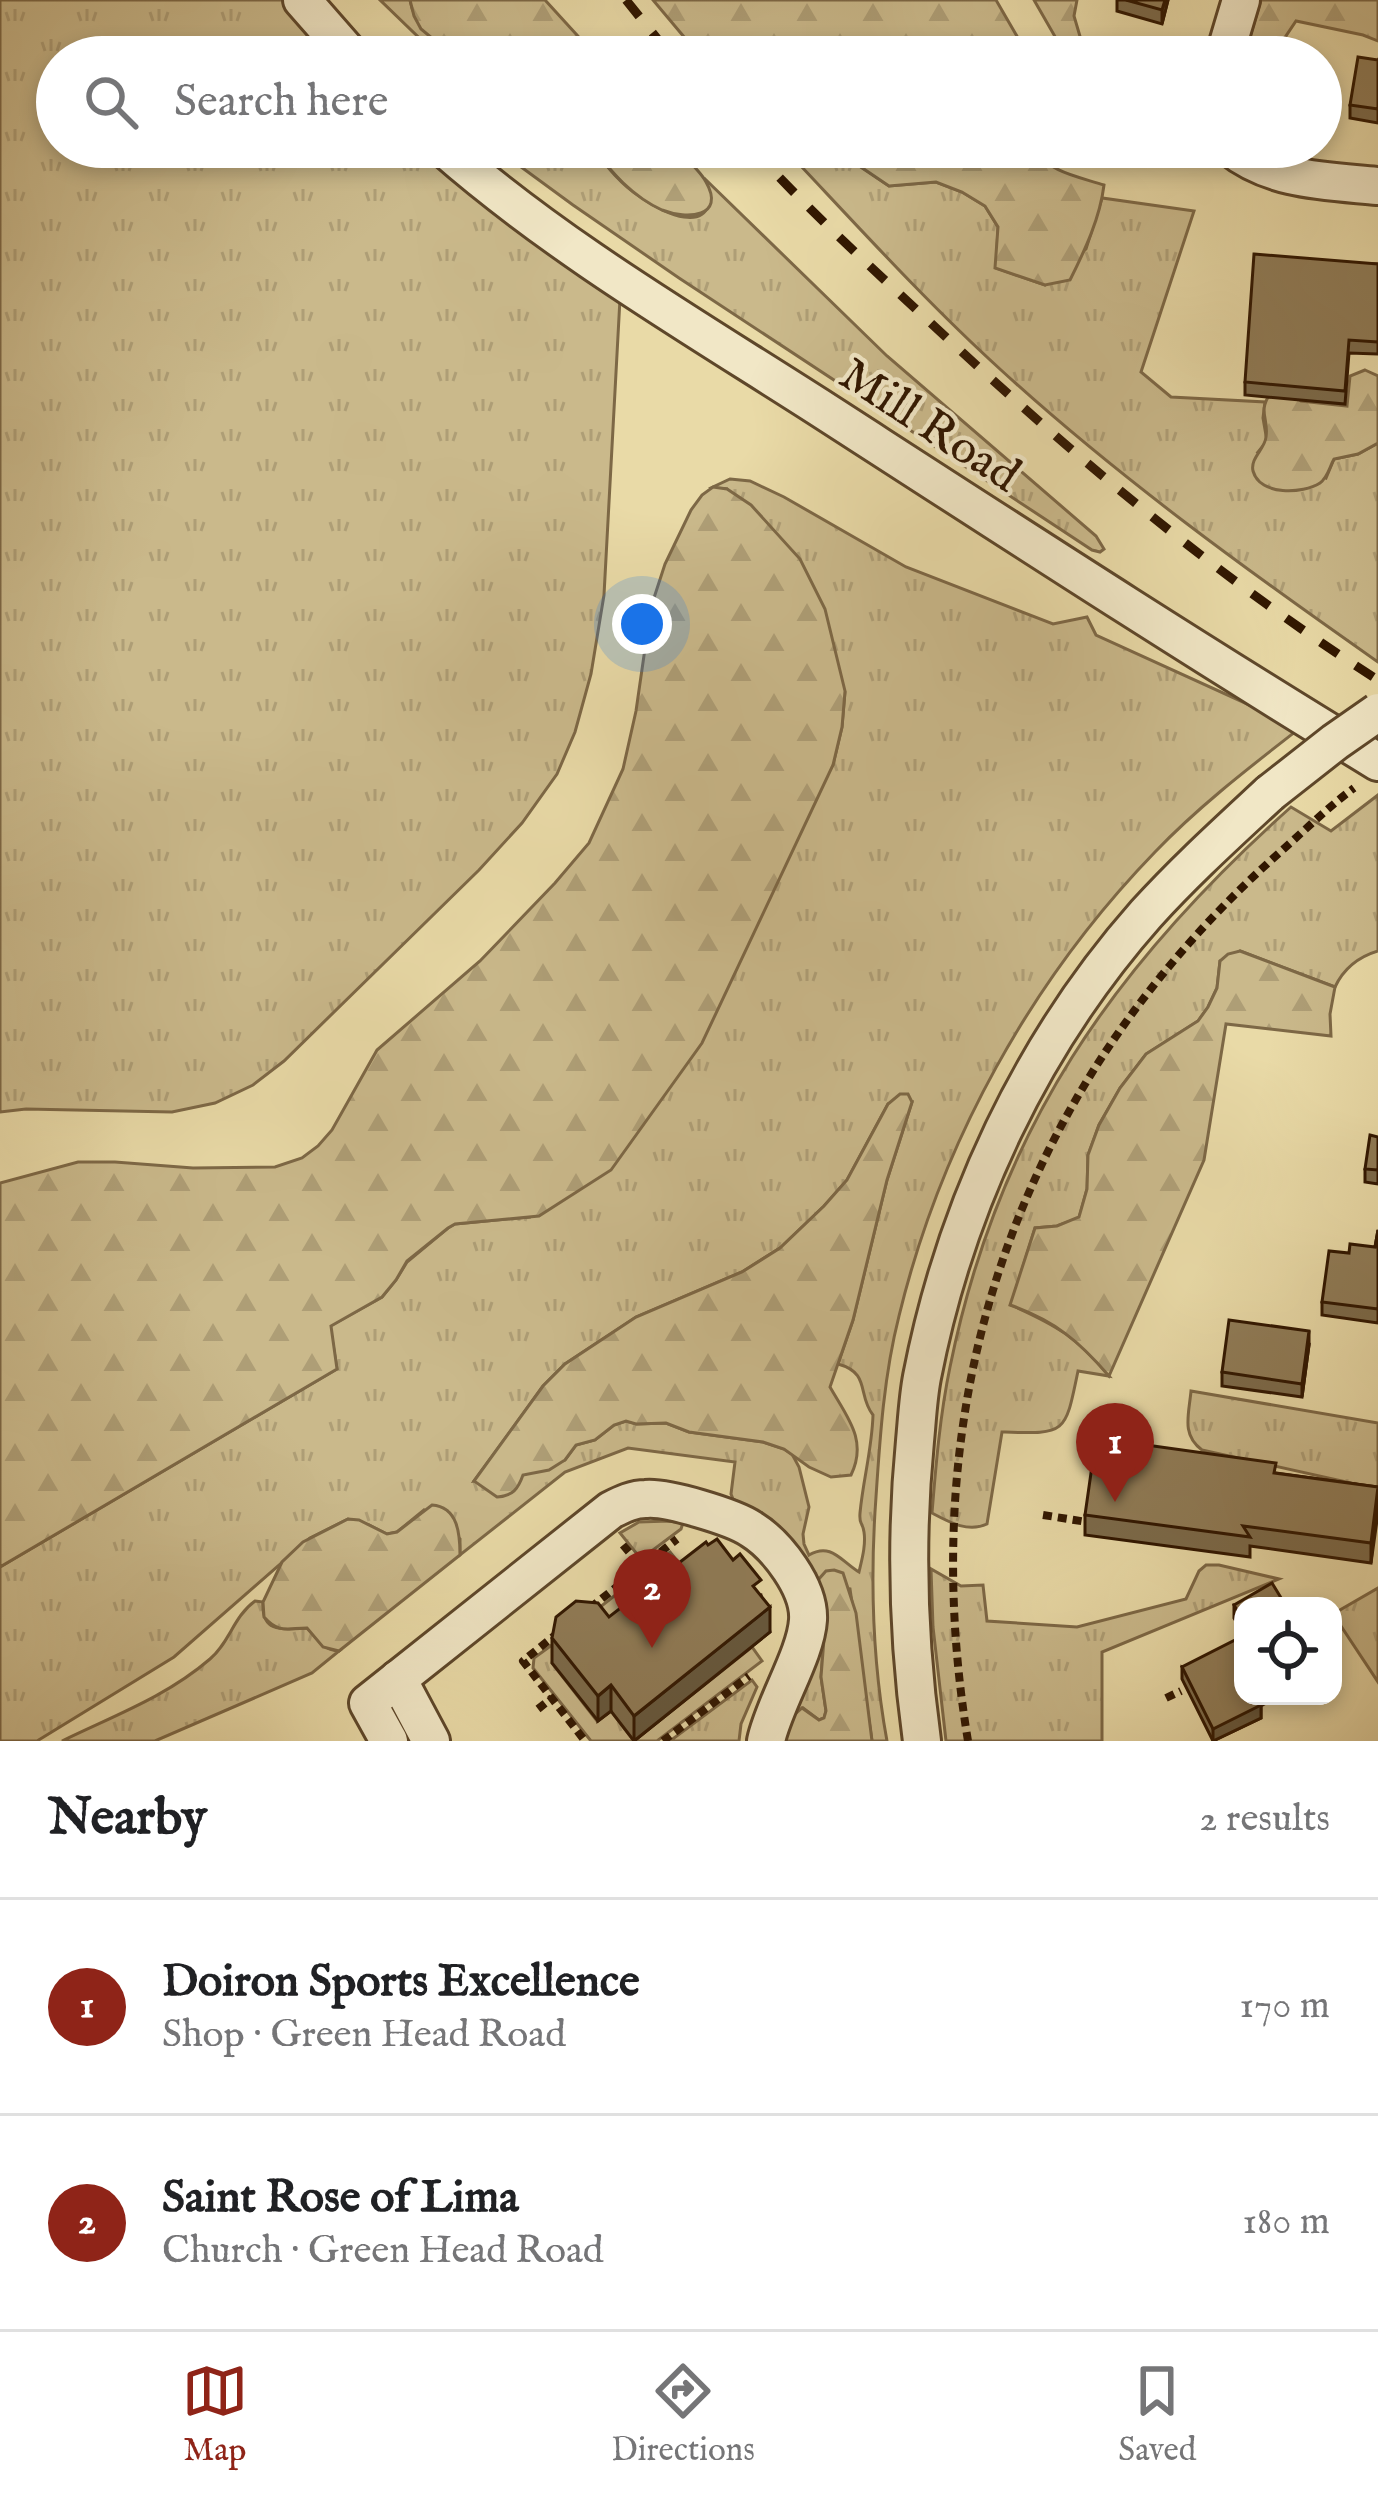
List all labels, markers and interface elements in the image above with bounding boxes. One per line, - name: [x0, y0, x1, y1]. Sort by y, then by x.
- search box: [36, 36, 1342, 168]
- icon: search: [78, 69, 144, 135]
- text: Search here: [174, 74, 388, 131]
- street label: Mill Road: [827, 346, 1031, 507]
- your location: [612, 594, 672, 654]
- pin: 1: [1076, 1403, 1154, 1502]
- pin: 2: [613, 1549, 691, 1648]
- map controls: [1234, 1597, 1342, 1705]
- button: locate: [1234, 1597, 1342, 1705]
- text: Nearby: [48, 1787, 207, 1852]
- text: 2 results: [1199, 1795, 1330, 1844]
- text: Doiron Sports Excellence: [162, 1954, 640, 2011]
- text: 1: [80, 1982, 94, 2031]
- text: 170 m: [1239, 1982, 1330, 2031]
- text: Shop · Green Head Road: [162, 2011, 566, 2060]
- text: Saint Rose of Lima: [162, 2170, 519, 2227]
- text: 2: [78, 2198, 96, 2247]
- text: 180 m: [1242, 2198, 1330, 2247]
- text: Church · Green Head Road: [162, 2227, 604, 2276]
- tab: Map: [182, 2358, 248, 2472]
- tab: Directions: [611, 2358, 755, 2472]
- tab: Saved: [1118, 2358, 1196, 2472]

